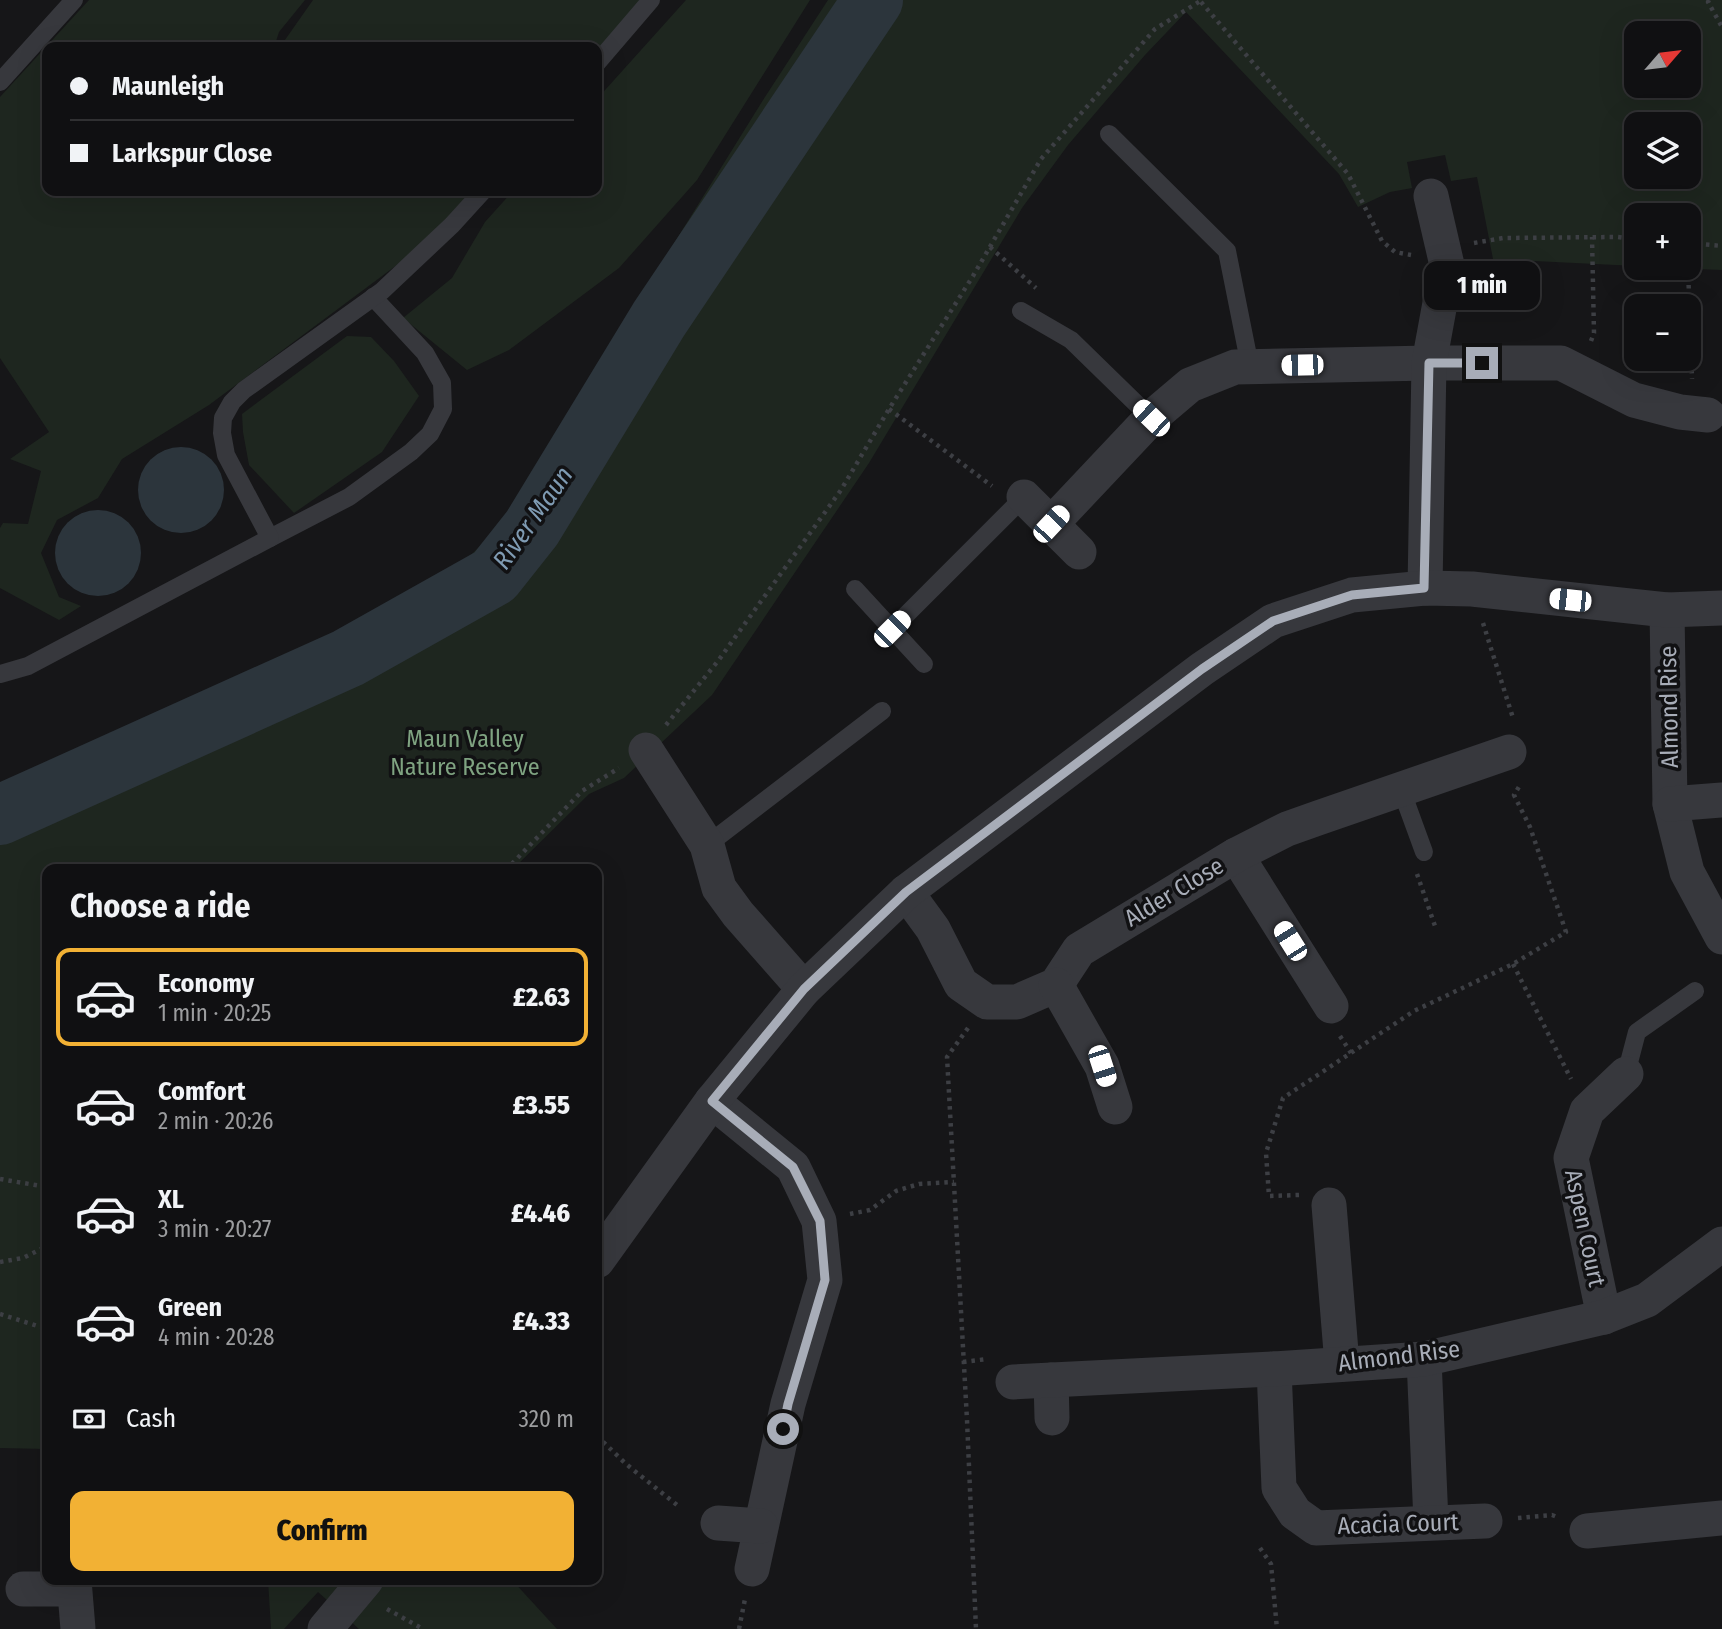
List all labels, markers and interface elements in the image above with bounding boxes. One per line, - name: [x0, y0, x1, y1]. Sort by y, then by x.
- north arrow: [1624, 21, 1701, 98]
- map controls: [1624, 21, 1701, 371]
- text: Maunleigh: [112, 71, 224, 102]
- button: layers: [1624, 112, 1701, 189]
- text: Larkspur Close: [112, 138, 272, 169]
- button: +: [1624, 203, 1701, 280]
- callout: 1 min: [1424, 262, 1540, 310]
- text: 1 min: [1457, 271, 1507, 299]
- button: −: [1624, 294, 1701, 371]
- route end: [1466, 347, 1498, 379]
- car: [1281, 354, 1324, 376]
- car: [1129, 396, 1174, 440]
- water label: River Maun: [486, 461, 580, 575]
- car: [1029, 501, 1074, 547]
- car: [1549, 587, 1592, 613]
- car: [870, 607, 915, 651]
- street label: Almond Rise: [1654, 646, 1684, 768]
- park label: Maun Valley Nature Reserve: [390, 725, 540, 781]
- street label: Alder Close: [1119, 852, 1229, 932]
- text: Choose a ride: [70, 887, 251, 925]
- car: [1270, 918, 1311, 964]
- icon: car: [74, 966, 137, 1029]
- text: Economy: [158, 968, 254, 999]
- text: £2.63: [513, 982, 570, 1013]
- text: 1 min · 20:25: [158, 999, 271, 1027]
- car: [1086, 1043, 1119, 1089]
- icon: car: [74, 1074, 137, 1137]
- text: Comfort: [158, 1076, 246, 1107]
- text: £3.55: [512, 1090, 570, 1121]
- text: 2 min · 20:26: [158, 1107, 273, 1135]
- street label: Aspen Court: [1559, 1167, 1611, 1289]
- icon: car: [74, 1182, 137, 1245]
- text: XL: [158, 1184, 184, 1215]
- text: £4.46: [511, 1198, 570, 1229]
- text: 3 min · 20:27: [158, 1215, 271, 1243]
- icon: car: [74, 1290, 137, 1353]
- text: Green: [158, 1292, 222, 1323]
- text: £4.33: [513, 1306, 570, 1337]
- text: 4 min · 20:28: [158, 1323, 274, 1351]
- street label: Almond Rise: [1337, 1335, 1461, 1377]
- icon: cash: [70, 1400, 108, 1438]
- text: Cash: [126, 1403, 176, 1434]
- text: 320 m: [519, 1405, 574, 1433]
- route start: [767, 1413, 799, 1445]
- button: Confirm: [70, 1491, 574, 1571]
- street label: Acacia Court: [1337, 1508, 1459, 1540]

